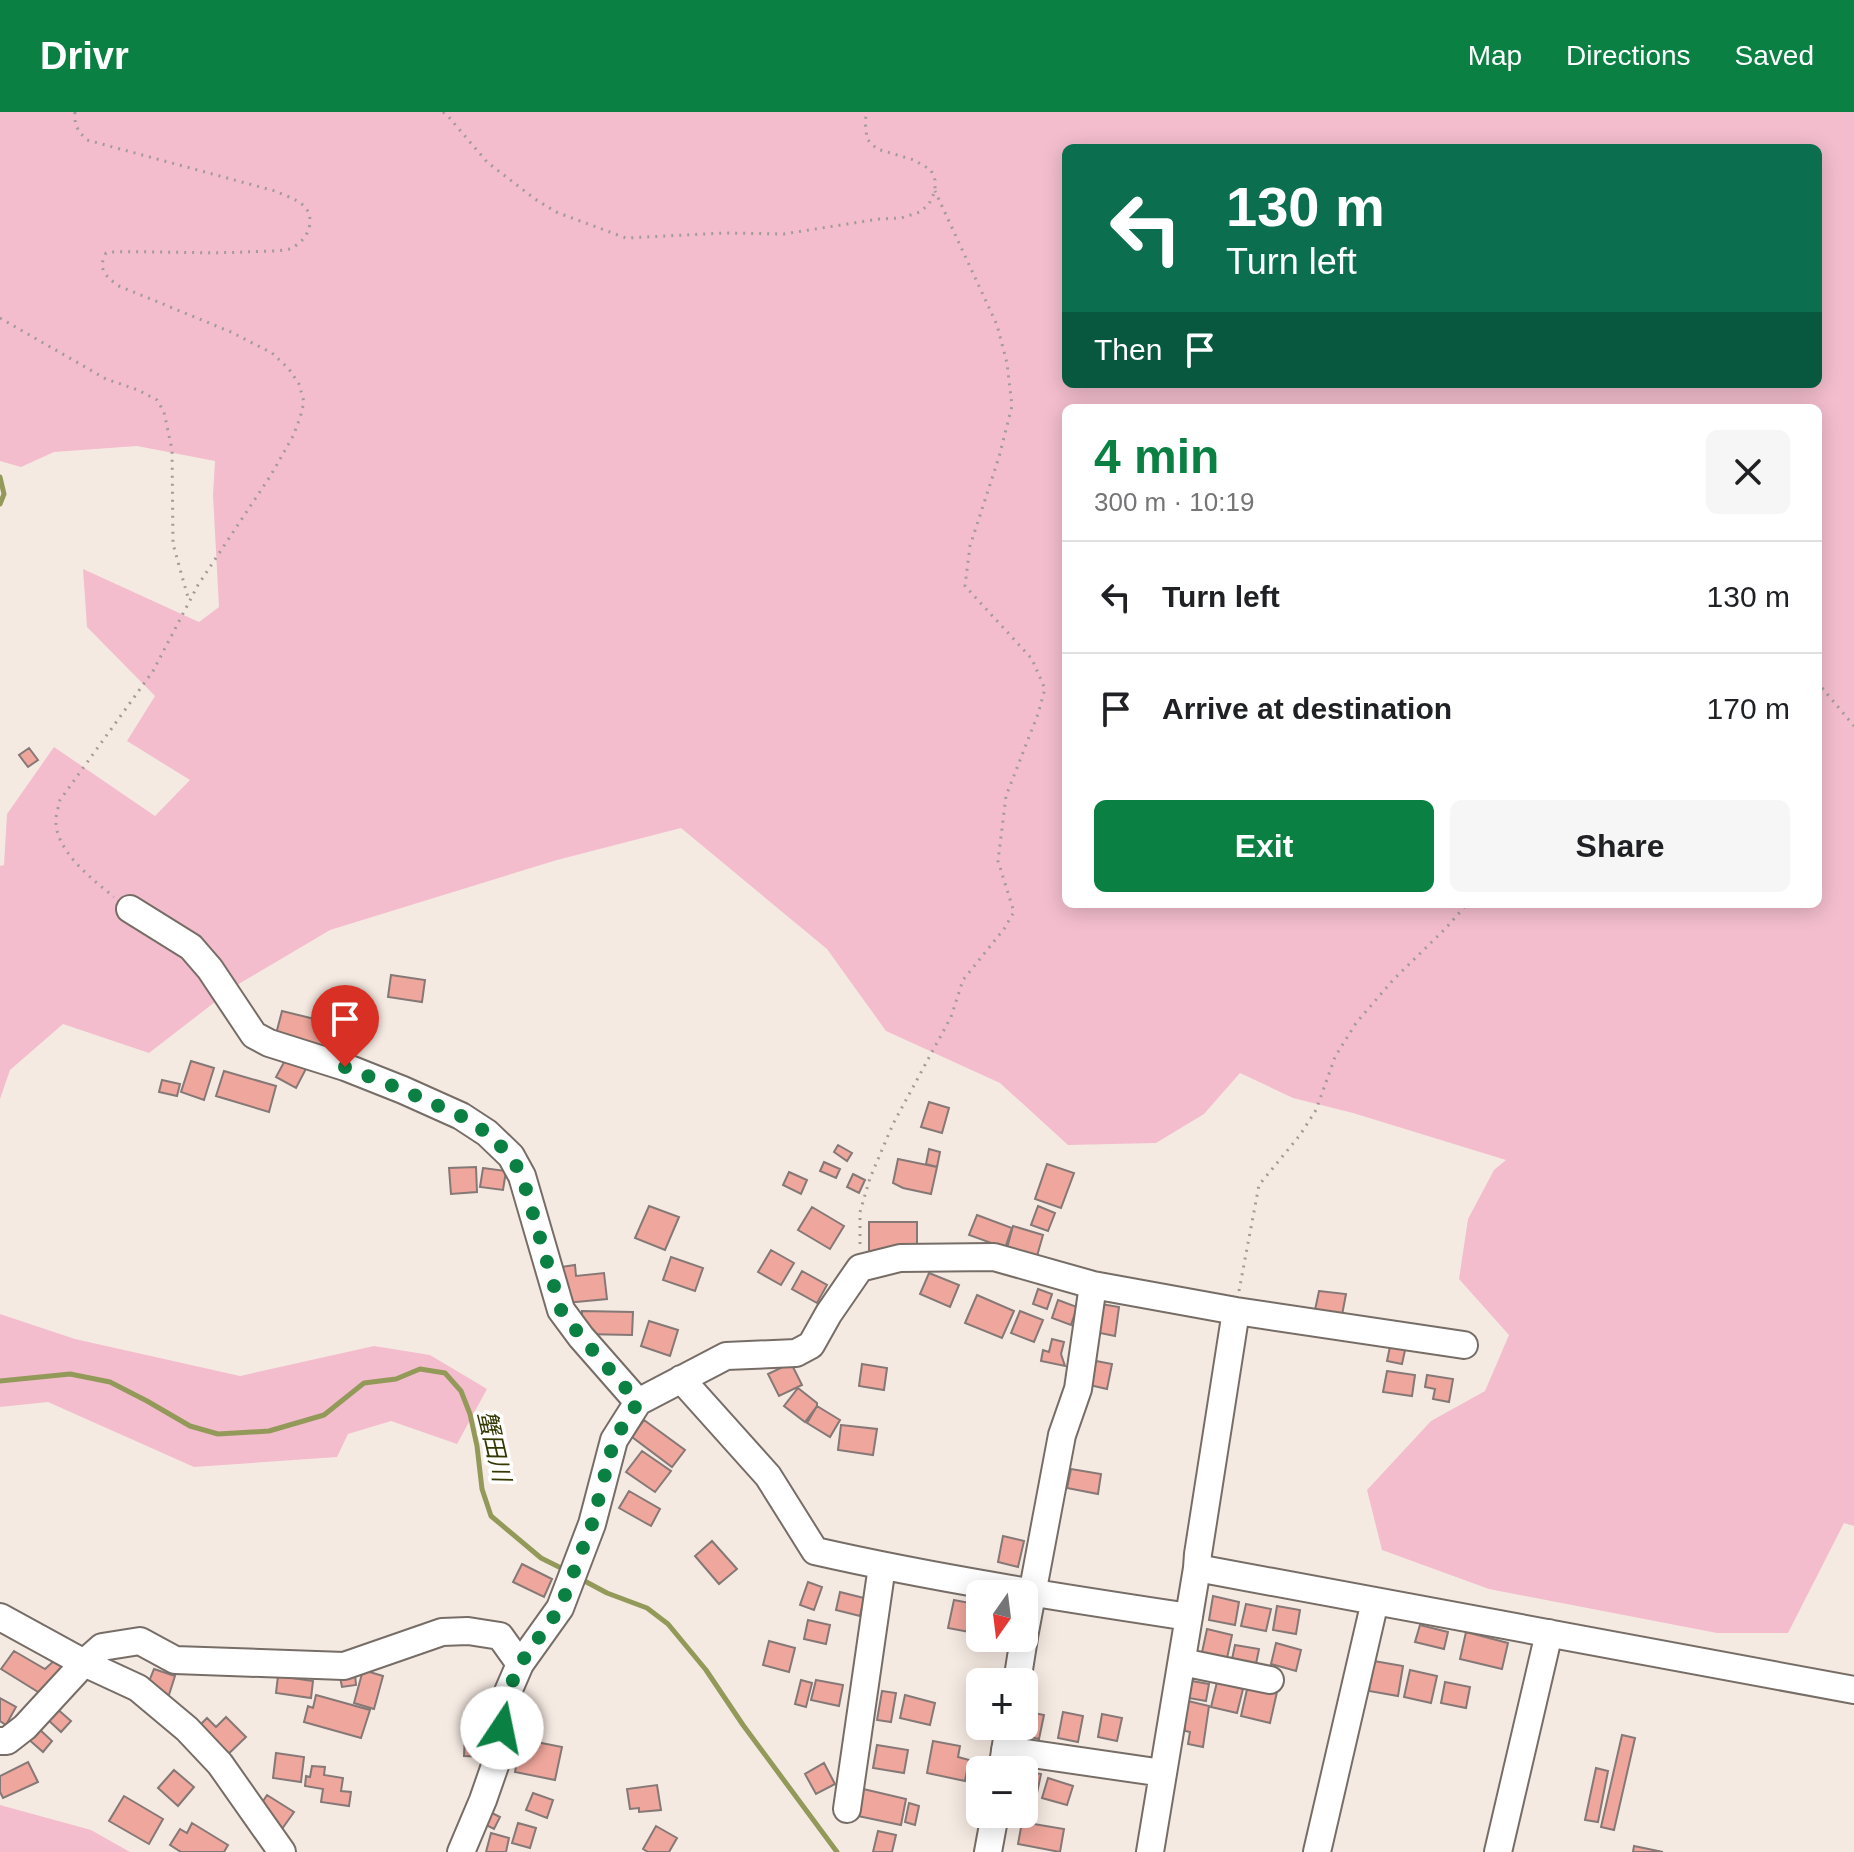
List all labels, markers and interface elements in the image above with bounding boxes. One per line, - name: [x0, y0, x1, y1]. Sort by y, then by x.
- text: Drivr: [40, 35, 129, 77]
- text: Map: [1468, 40, 1522, 71]
- text: Directions: [1566, 40, 1691, 71]
- text: Saved: [1735, 40, 1814, 71]
- text: 130 m: [1226, 175, 1385, 238]
- icon: left: [1094, 176, 1198, 280]
- text: Turn left: [1226, 241, 1357, 282]
- icon: arrive: [1178, 328, 1222, 372]
- text: Then: [1094, 333, 1162, 366]
- text: 4 min: [1094, 430, 1219, 483]
- button: close: [1706, 430, 1790, 514]
- text: 300 m · 10:19: [1094, 487, 1254, 517]
- icon: left: [1094, 575, 1138, 619]
- text: Turn left: [1162, 580, 1280, 613]
- text: 130 m: [1707, 580, 1790, 613]
- icon: arrive: [1094, 687, 1138, 731]
- text: Arrive at destination: [1162, 692, 1452, 725]
- text: 170 m: [1707, 692, 1790, 725]
- button: Exit: [1094, 800, 1434, 892]
- button: Share: [1450, 800, 1790, 892]
- pin: [311, 985, 379, 1067]
- icon: arrive: [323, 997, 367, 1041]
- water label: 蟹田川: [473, 1408, 516, 1487]
- north arrow: [966, 1580, 1038, 1652]
- map controls: [966, 1580, 1038, 1828]
- button: +: [966, 1668, 1038, 1740]
- position arrow: [460, 1686, 544, 1770]
- button: −: [966, 1756, 1038, 1828]

